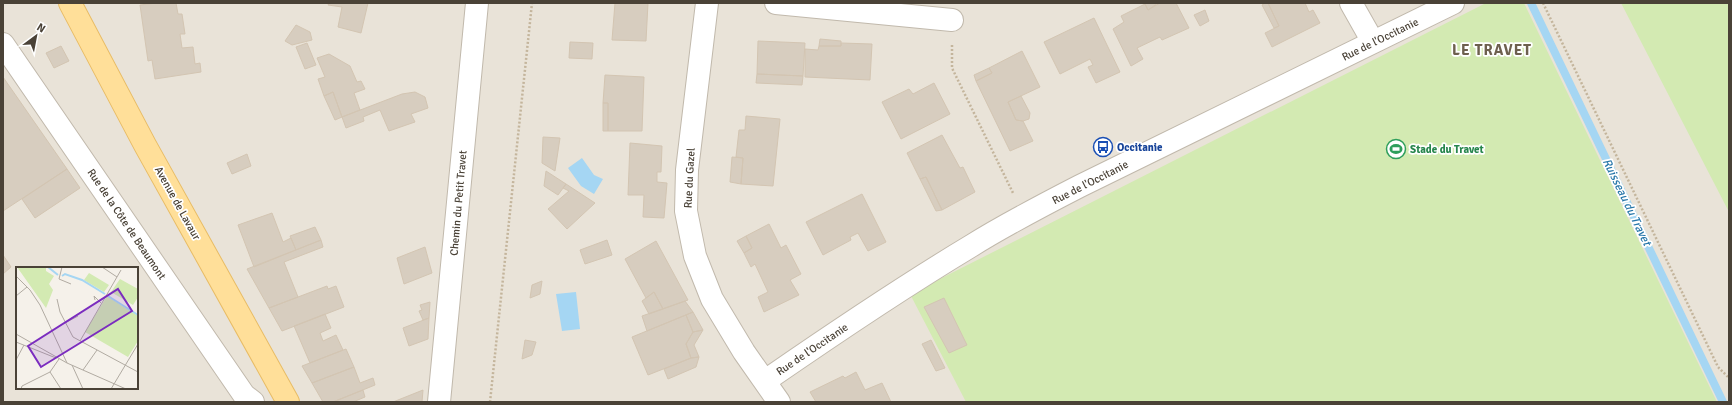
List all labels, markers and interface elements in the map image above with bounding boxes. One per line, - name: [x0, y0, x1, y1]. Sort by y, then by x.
- street label: Rue de l'Occitanie: [1340, 15, 1421, 64]
- north arrow: [16, 16, 56, 56]
- text: N: [34, 20, 48, 35]
- district label: LE TRAVET: [1452, 41, 1532, 59]
- bus stop icon: Occitanie: [1092, 136, 1114, 158]
- sports icon: Stade du Travet: [1385, 138, 1407, 160]
- place label: Occitanie: [1117, 141, 1163, 154]
- place label: Stade du Travet: [1410, 143, 1484, 156]
- street label: Rue du Gazel: [681, 147, 698, 209]
- street label: Chemin du Petit Travet: [447, 150, 470, 256]
- water label: Ruisseau du Travet: [1599, 156, 1655, 250]
- street label: Rue de l'Occitanie: [1050, 158, 1130, 207]
- street label: Avenue de Lavaur: [152, 164, 203, 242]
- street label: Rue de la Côte de Beaumont: [85, 166, 169, 282]
- inset map: [16, 267, 138, 389]
- street label: Rue de l'Occitanie: [774, 321, 851, 378]

